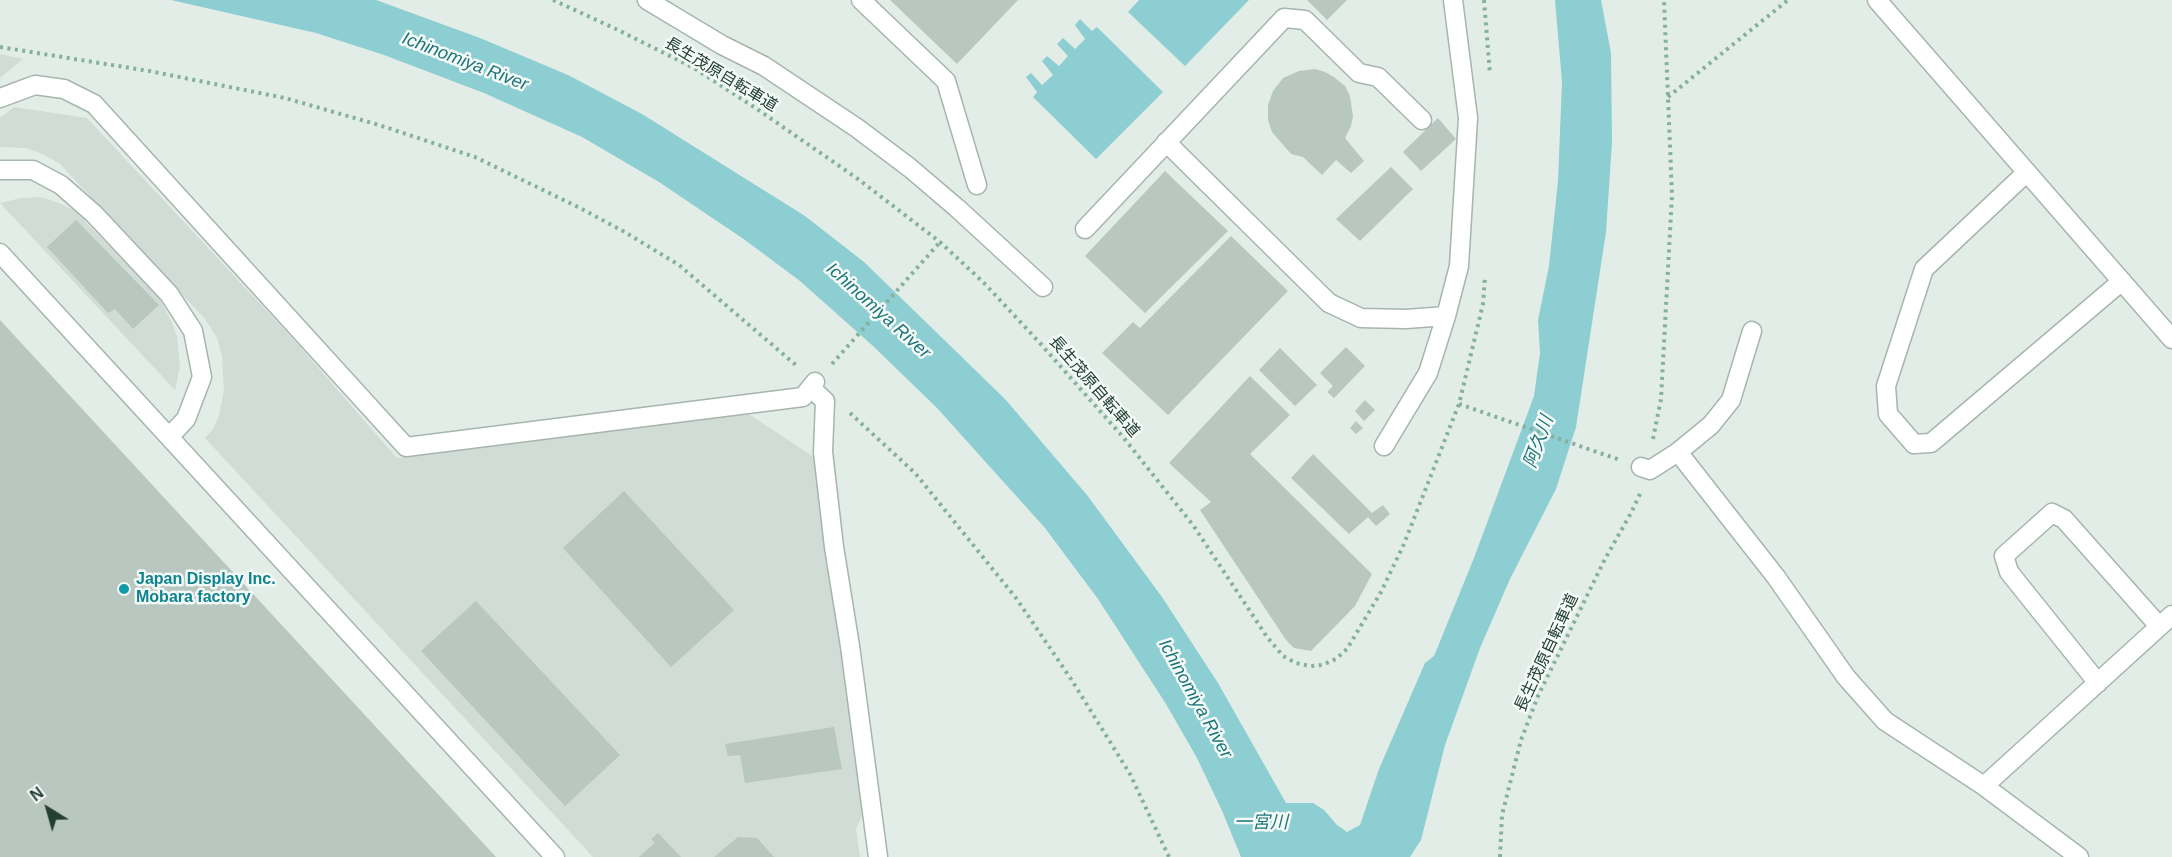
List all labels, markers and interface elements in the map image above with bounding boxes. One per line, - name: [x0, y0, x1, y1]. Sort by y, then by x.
- water label: Ichinomiya River: [399, 28, 531, 96]
- street label: 長生茂原自転車道: [661, 34, 781, 116]
- water label: Ichinomiya River: [821, 258, 935, 364]
- street label: 長生茂原自転車道: [1045, 332, 1143, 442]
- water label: 阿久川: [1520, 413, 1558, 471]
- place label: Japan Display Inc. Mobara factory: [136, 570, 276, 608]
- marker: Japan Display Inc. Mobara factory: [117, 582, 131, 596]
- street label: 長生茂原自転車道: [1511, 591, 1583, 715]
- water label: Ichinomiya River: [1153, 636, 1237, 762]
- north arrow: [18, 779, 78, 839]
- text: N: [27, 784, 47, 804]
- water label: 一宮川: [1234, 812, 1288, 834]

